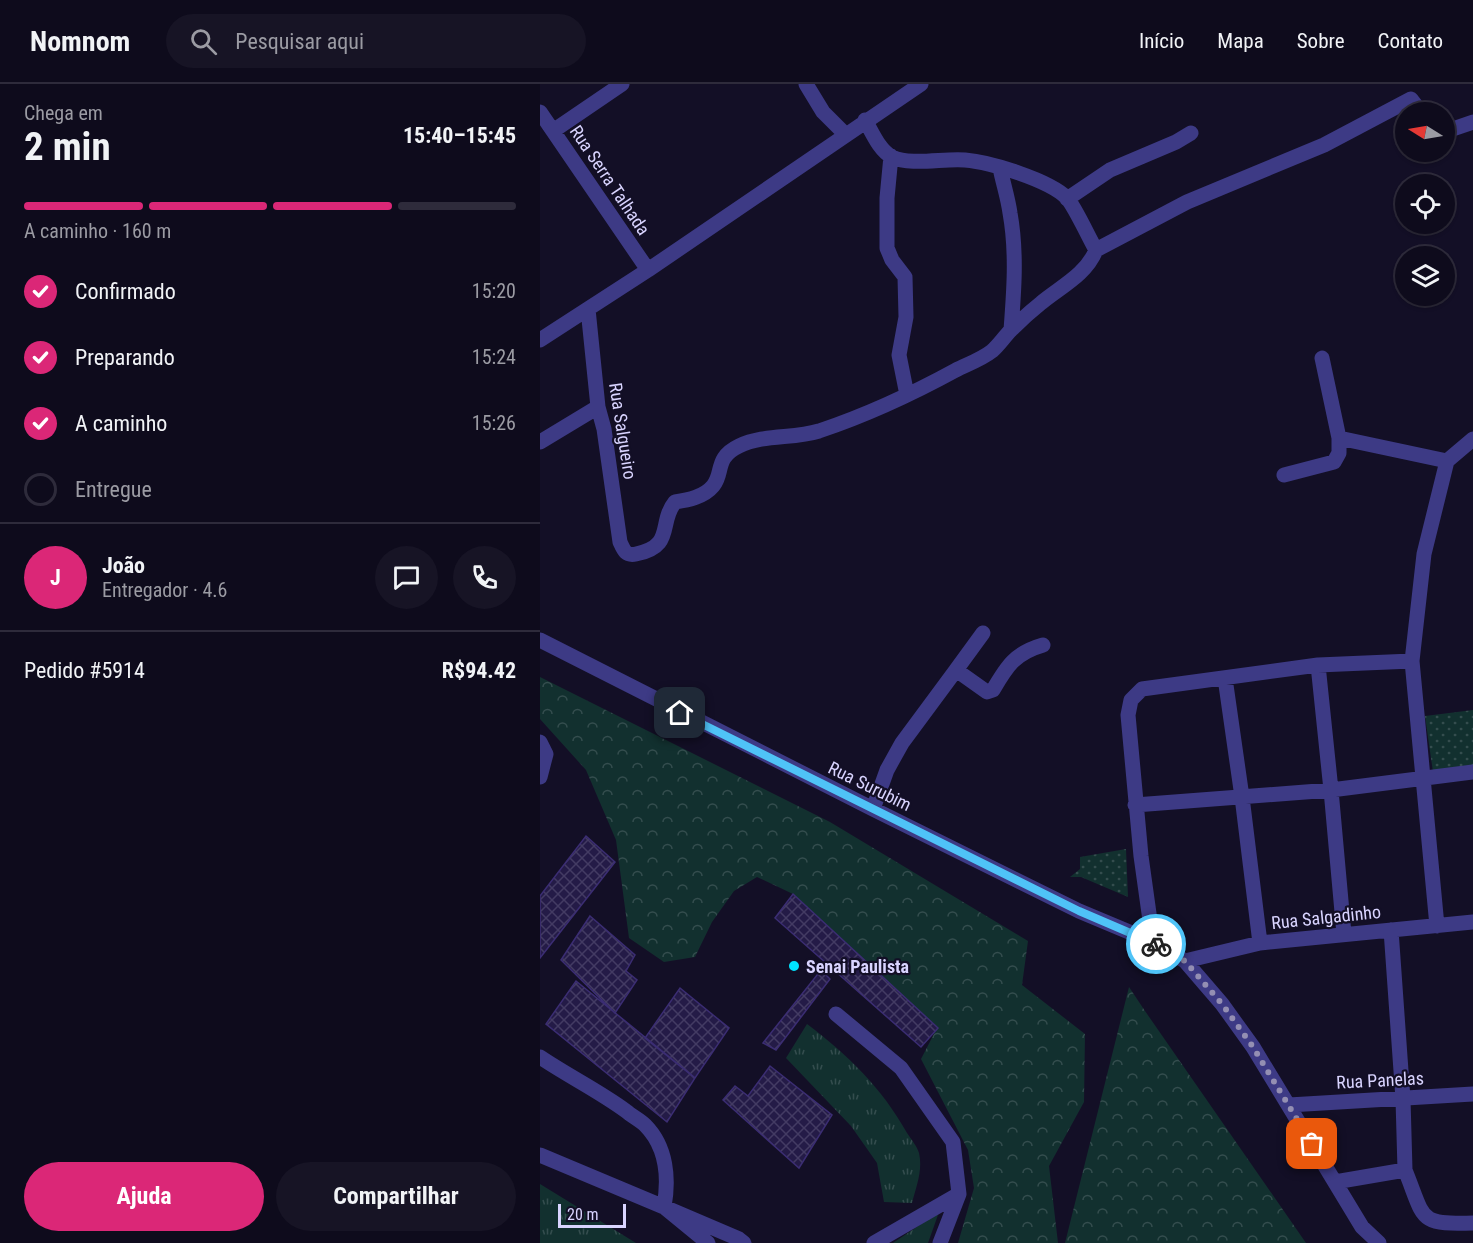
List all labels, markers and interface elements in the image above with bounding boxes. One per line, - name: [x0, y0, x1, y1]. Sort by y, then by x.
- search box: [166, 14, 586, 68]
- text: Nomnom: [30, 25, 130, 58]
- icon: search: [187, 25, 220, 58]
- text: Pesquisar aqui: [235, 29, 364, 54]
- text: Início: [1139, 29, 1184, 53]
- text: Mapa: [1217, 29, 1264, 53]
- text: Sobre: [1297, 29, 1345, 53]
- text: Contato: [1378, 29, 1443, 53]
- text: Chega em: [24, 101, 103, 125]
- north arrow: [1395, 102, 1455, 162]
- map controls: [1395, 102, 1455, 306]
- street label: Rua Serra Talhada: [566, 121, 654, 239]
- text: 15:40–15:45: [403, 123, 516, 148]
- text: 2 min: [24, 124, 111, 170]
- button: locate: [1395, 174, 1455, 234]
- text: A caminho · 160 m: [24, 219, 171, 243]
- button: layers: [1395, 246, 1455, 306]
- icon: check: [24, 275, 57, 308]
- text: Confirmado: [75, 279, 176, 304]
- text: 15:20: [472, 279, 516, 303]
- icon: check: [24, 341, 57, 374]
- text: Preparando: [75, 345, 175, 370]
- text: 15:24: [472, 345, 516, 369]
- street label: Rua Salgueiro: [605, 381, 641, 481]
- icon: check: [24, 407, 57, 440]
- text: A caminho: [75, 411, 167, 436]
- text: 15:26: [472, 411, 516, 435]
- text: Entregue: [75, 477, 152, 502]
- button: chat: [375, 546, 438, 609]
- button: phone: [453, 546, 516, 609]
- text: João: [102, 553, 145, 578]
- text: J: [50, 565, 61, 590]
- text: Entregador · 4.6: [102, 578, 227, 602]
- text: Pedido #5914: [24, 658, 145, 683]
- text: R$94.42: [442, 658, 516, 683]
- pin: [654, 687, 705, 738]
- icon: home: [663, 696, 696, 729]
- street label: Rua Surubim: [825, 757, 915, 815]
- street label: Rua Salgadinho: [1270, 901, 1382, 933]
- courier: [1126, 914, 1186, 974]
- icon: bike: [1140, 928, 1173, 961]
- place label: Senai Paulista: [806, 956, 909, 977]
- marker: Senai Paulista: [787, 959, 801, 973]
- street label: Rua Panelas: [1336, 1067, 1424, 1093]
- pin: [1286, 1118, 1337, 1169]
- icon: bag: [1295, 1127, 1328, 1160]
- button: Ajuda: [24, 1162, 264, 1231]
- button: Compartilhar: [276, 1162, 516, 1231]
- scale bar: [558, 1201, 626, 1228]
- text: 20 m: [567, 1205, 599, 1224]

